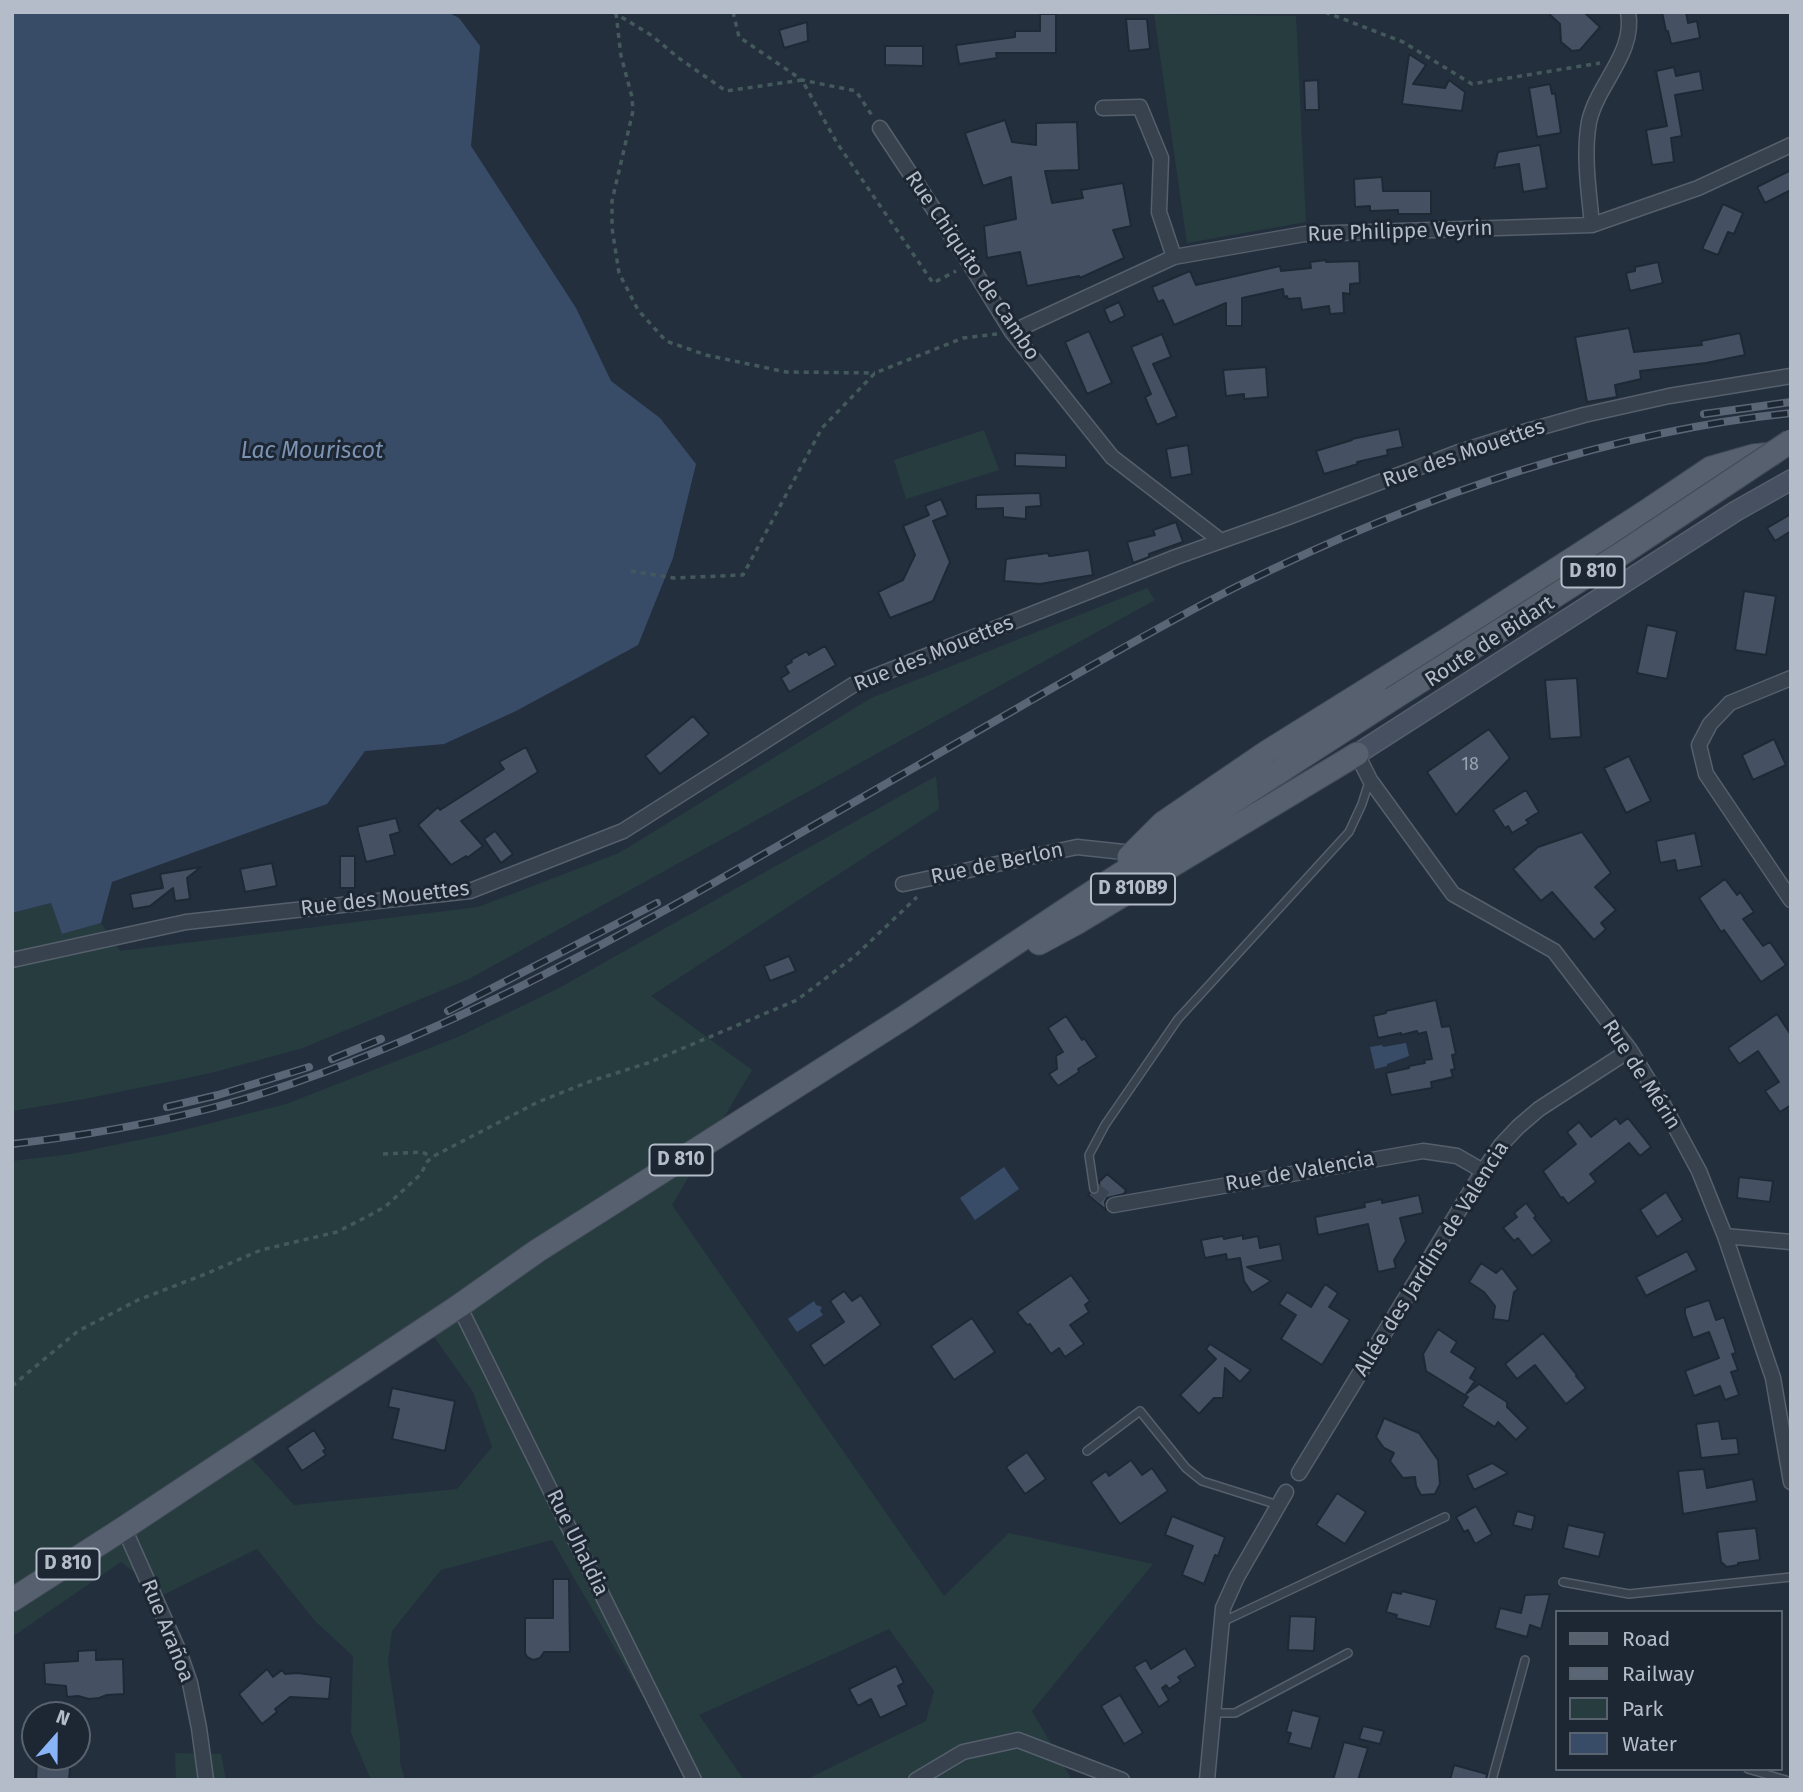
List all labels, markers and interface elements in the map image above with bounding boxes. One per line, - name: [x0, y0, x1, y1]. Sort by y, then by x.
- street label: Rue Chiquito de Cambo: [899, 167, 1045, 365]
- street label: Rue Philippe Veyrin: [1307, 216, 1493, 248]
- street label: Rue des Mouettes: [1380, 414, 1548, 494]
- water label: Lac Mouriscot: [241, 438, 383, 466]
- road number: D 810: [1562, 556, 1624, 587]
- street label: Route de Bidart: [1421, 591, 1559, 693]
- street label: Rue des Mouettes: [851, 611, 1017, 697]
- house number: 18: [1461, 754, 1479, 776]
- street label: Rue de Berlon: [929, 838, 1065, 890]
- road number: D 810B9: [1091, 874, 1175, 904]
- street label: Rue des Mouettes: [299, 876, 471, 922]
- street label: Rue de Mérin: [1596, 1015, 1686, 1135]
- street label: Allée des Jardins de Valencia: [1349, 1137, 1515, 1381]
- road number: D 810: [650, 1144, 712, 1176]
- street label: Rue de Valencia: [1224, 1147, 1376, 1197]
- street label: Rue Uhaldia: [540, 1486, 614, 1600]
- road number: D 810: [36, 1548, 100, 1580]
- street label: Rue Arañoa: [135, 1576, 199, 1686]
- legend: [1554, 1610, 1782, 1771]
- text: Road: [1622, 1626, 1670, 1652]
- text: Railway: [1622, 1661, 1694, 1687]
- text: Park: [1622, 1696, 1663, 1722]
- north arrow: [21, 1701, 91, 1771]
- text: N: [53, 1705, 73, 1731]
- text: Water: [1622, 1731, 1677, 1757]

